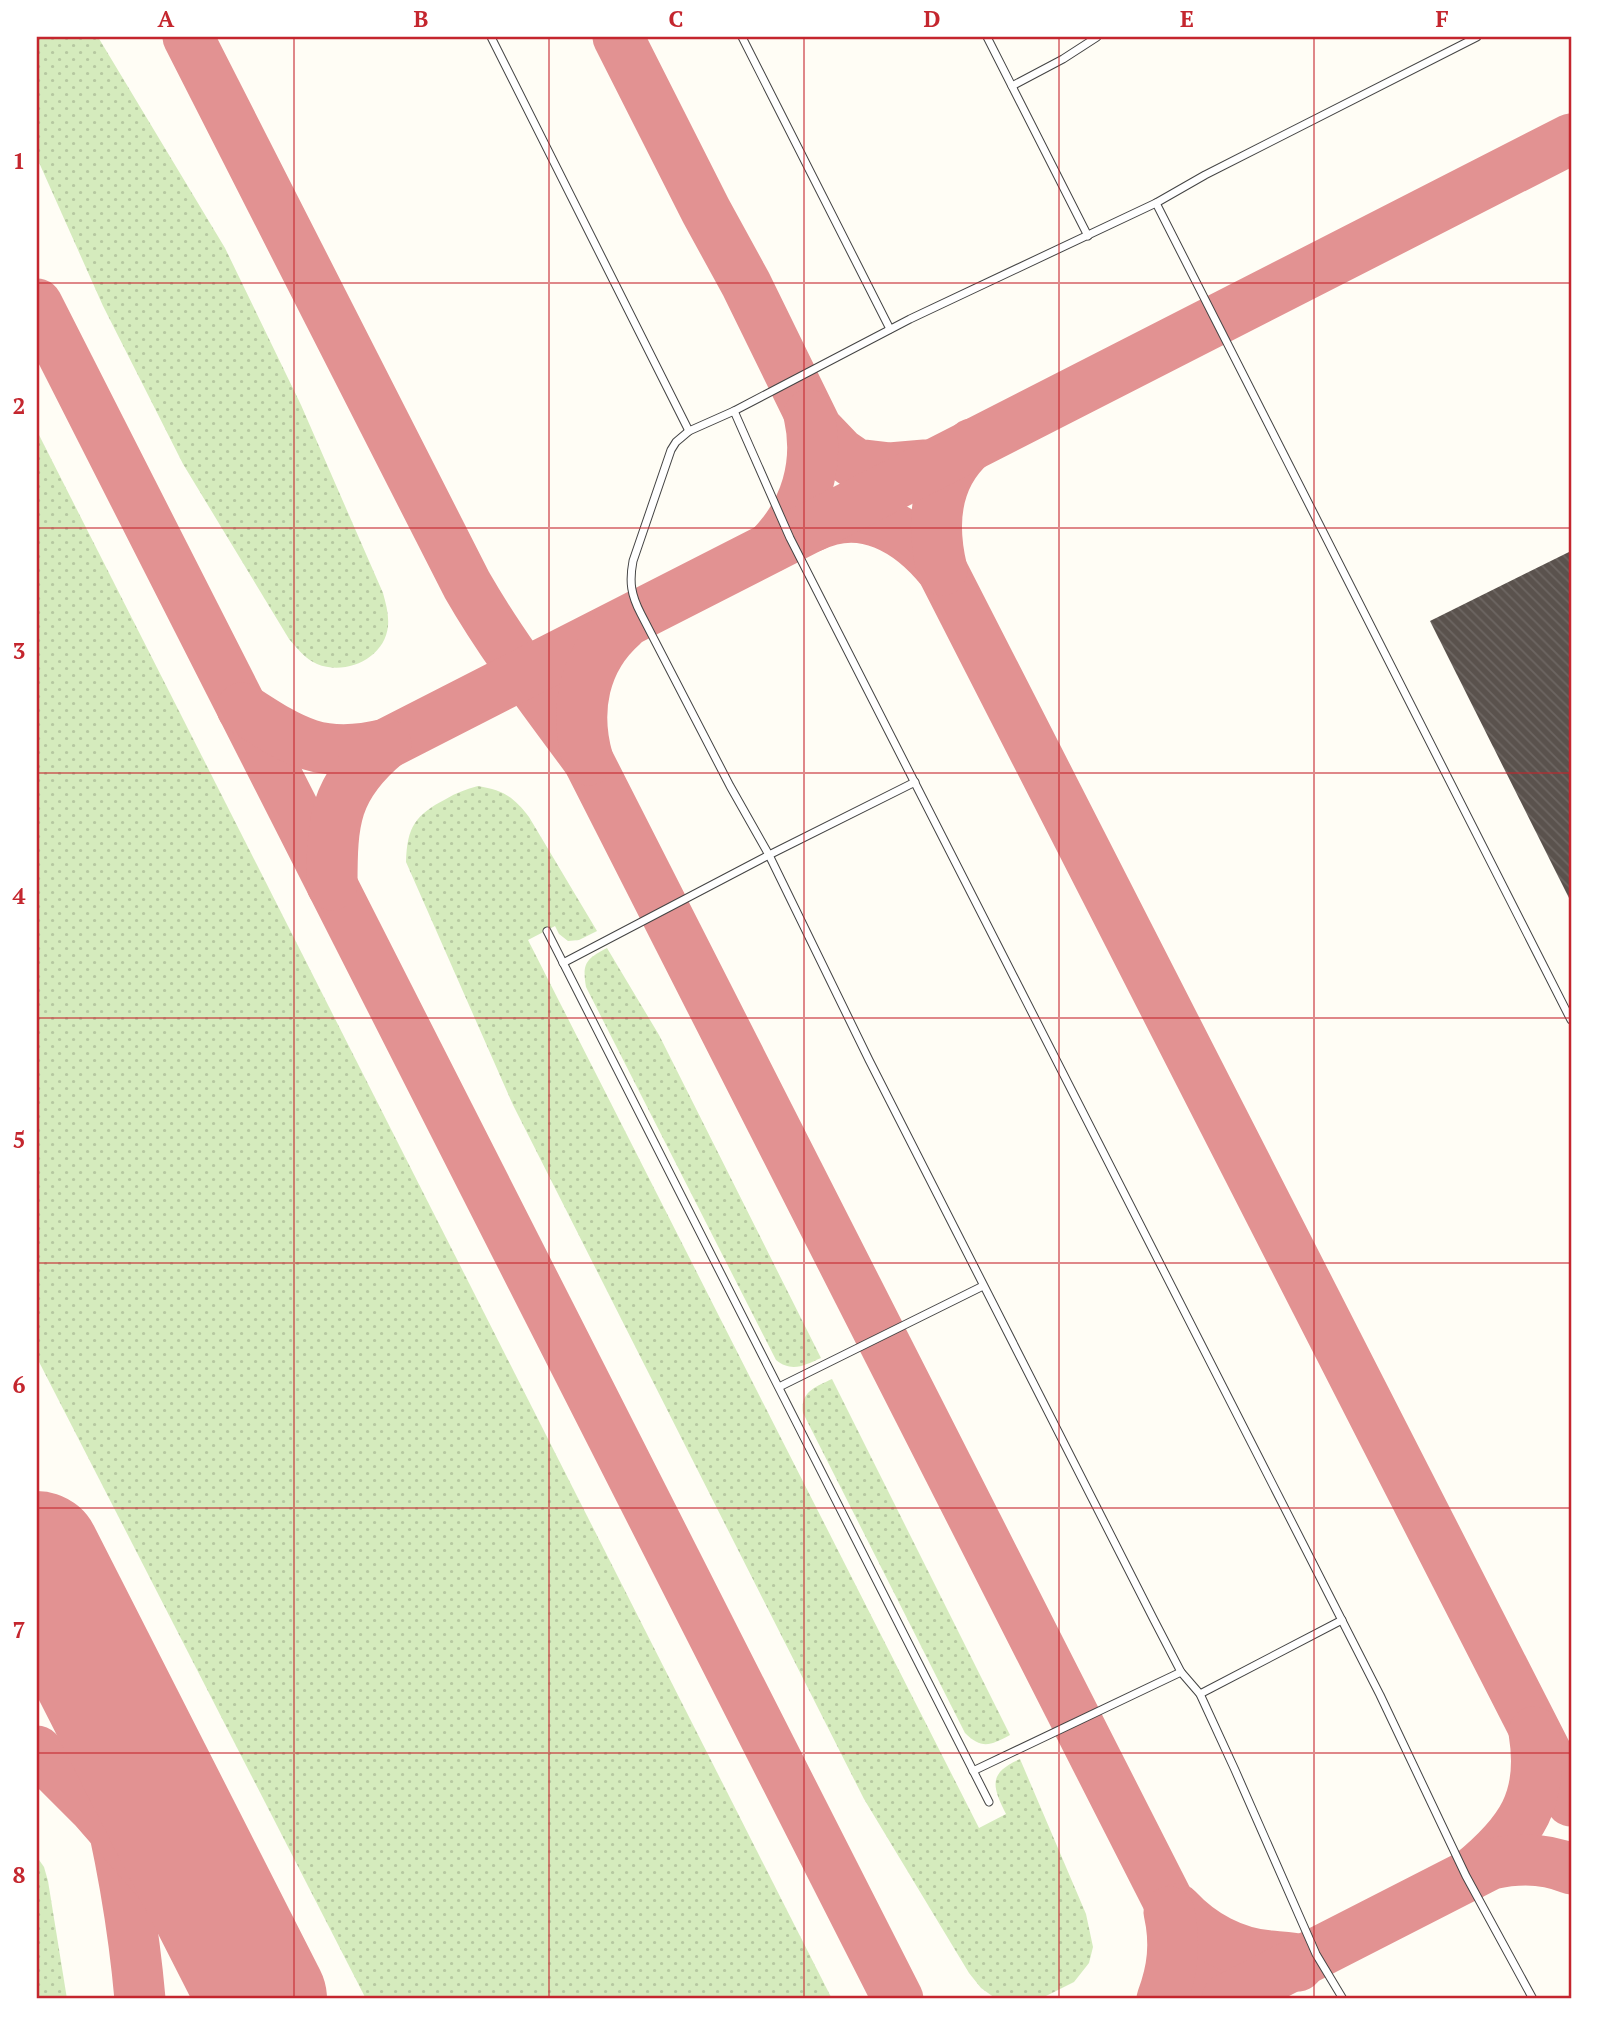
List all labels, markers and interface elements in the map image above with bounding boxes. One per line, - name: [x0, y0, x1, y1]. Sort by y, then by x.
- text: A: [158, 3, 175, 34]
- text: B: [414, 3, 429, 34]
- text: C: [669, 3, 684, 34]
- text: D: [924, 3, 941, 34]
- text: E: [1180, 3, 1194, 34]
- text: F: [1435, 3, 1449, 34]
- text: 1: [13, 145, 26, 176]
- text: 2: [13, 390, 26, 421]
- text: 3: [13, 635, 26, 666]
- text: 4: [13, 880, 26, 911]
- text: 5: [13, 1124, 26, 1155]
- text: 6: [13, 1369, 26, 1400]
- text: 7: [13, 1614, 26, 1645]
- text: 8: [13, 1859, 26, 1890]

